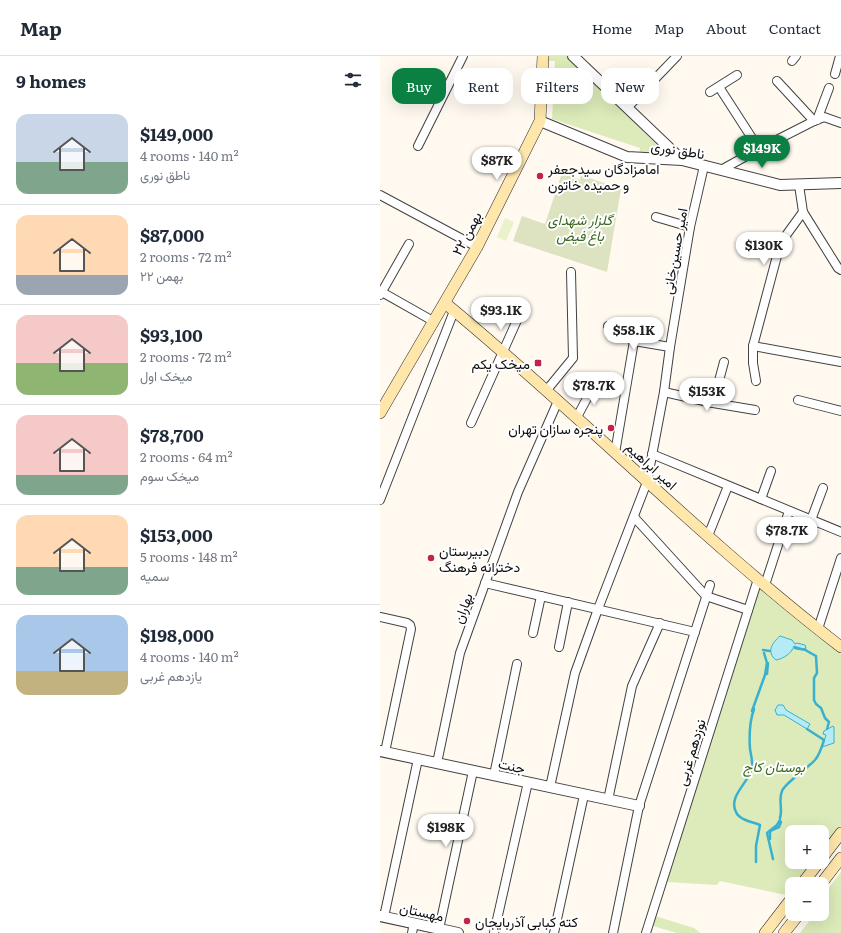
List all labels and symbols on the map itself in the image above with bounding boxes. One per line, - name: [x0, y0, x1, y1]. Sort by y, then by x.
- street label: ناطق نوری: [650, 135, 706, 163]
- pin: $149K: [734, 135, 790, 169]
- pin: $87K: [473, 147, 521, 181]
- place label: امامزادگان سیدجعفر و حمیده خاتون: [547, 158, 660, 194]
- marker: امامزادگان سیدجعفر و حمیده خاتون: [535, 171, 545, 181]
- street label: امیر حسین‌خانی: [657, 206, 691, 296]
- street label: ۲۲ بهمن: [446, 208, 486, 258]
- park label: گلزار شهدای باغ فیض: [548, 209, 615, 246]
- pin: $130K: [736, 232, 792, 266]
- pin: $93.1K: [468, 297, 534, 331]
- pin: $58.1K: [601, 317, 667, 351]
- place label: میخک یکم: [472, 353, 530, 373]
- marker: میخک یکم: [533, 358, 543, 368]
- pin: $78.7K: [561, 372, 627, 406]
- pin: $153K: [679, 378, 735, 412]
- place label: پنجره سازان تهران: [508, 418, 603, 439]
- marker: پنجره سازان تهران: [606, 423, 616, 433]
- street label: امیر ابراهیم: [622, 436, 682, 494]
- pin: $78.7K: [754, 517, 820, 551]
- place label: دبیرستان دخترانه فرهنگ: [439, 540, 520, 576]
- marker: دبیرستان دخترانه فرهنگ: [426, 553, 436, 563]
- street label: بهاران: [447, 590, 477, 626]
- street label: نوزدهم غربی: [670, 716, 710, 788]
- street label: جنت: [497, 752, 527, 778]
- park label: بوستان کاج: [743, 756, 806, 777]
- pin: $198K: [418, 814, 474, 848]
- street label: مهستان: [398, 897, 446, 925]
- place label: کته کبابی آذربایجان: [475, 911, 578, 931]
- marker: کته کبابی آذربایجان: [462, 916, 472, 926]

